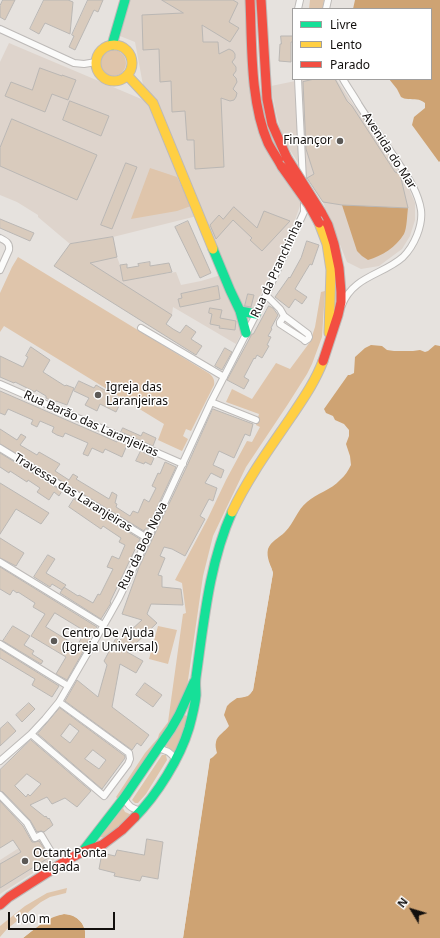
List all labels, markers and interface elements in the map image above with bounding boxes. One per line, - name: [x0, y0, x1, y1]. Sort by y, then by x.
- legend: [292, 8, 432, 80]
- text: Livre: [330, 16, 357, 33]
- text: Lento: [330, 36, 362, 53]
- text: Parado: [330, 56, 370, 73]
- street label: Avenida do Mar: [359, 110, 419, 192]
- place label: Finançor: [283, 134, 332, 148]
- marker: Finançor: [335, 136, 345, 146]
- street label: Rua da Pranchinha: [248, 218, 306, 320]
- place label: Igreja das Laranjeiras: [106, 381, 168, 409]
- street label: Rua Barão das Laranjeiras: [21, 388, 161, 460]
- marker: Igreja das Laranjeiras: [93, 390, 103, 400]
- street label: Travessa das Laranjeiras: [11, 451, 135, 535]
- street label: Rua da Boa Nova: [116, 500, 170, 592]
- place label: Centro De Ajuda (Igreja Universal): [62, 627, 158, 655]
- marker: Centro De Ajuda (Igreja Universal): [49, 636, 59, 646]
- place label: Octant Ponta Delgada: [33, 847, 107, 875]
- marker: Octant Ponta Delgada: [20, 856, 30, 866]
- north arrow: [392, 890, 432, 930]
- text: N: [393, 894, 411, 910]
- scale bar: [10, 904, 117, 930]
- text: 100 m: [15, 910, 50, 927]

